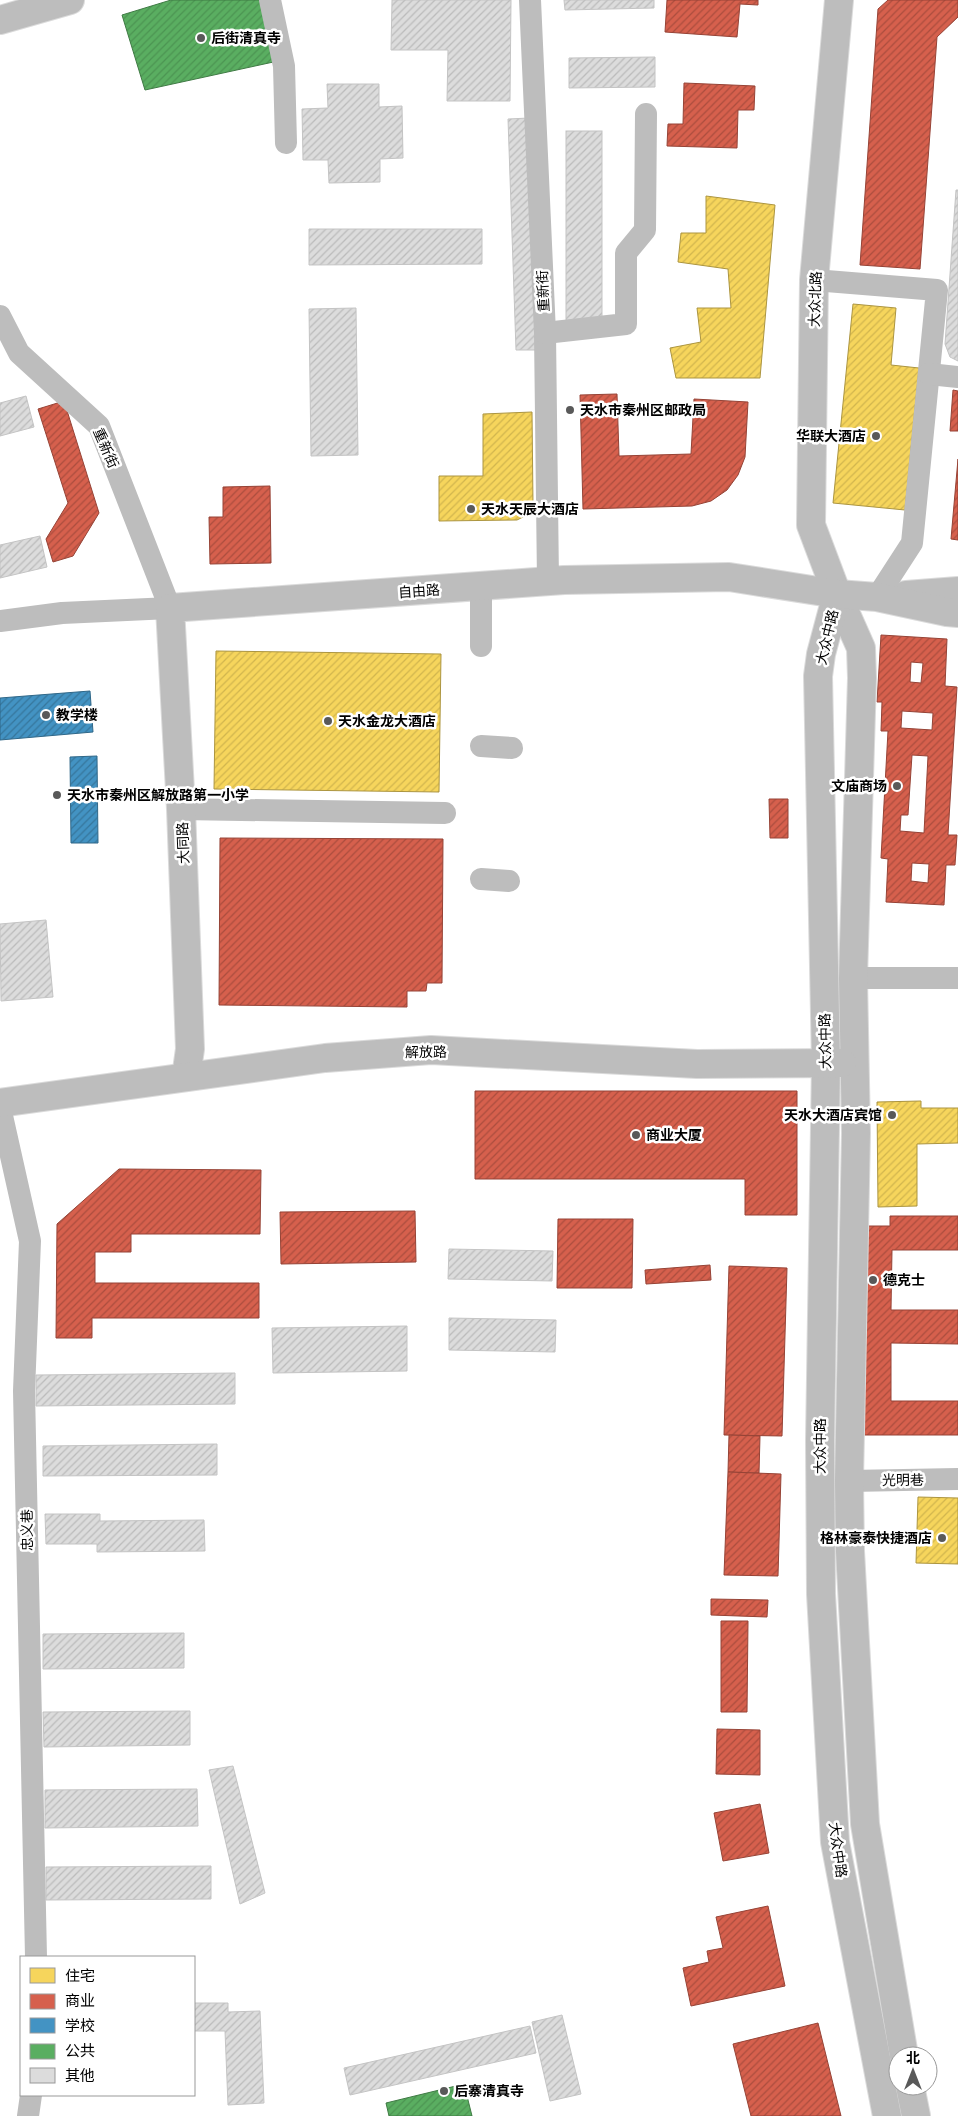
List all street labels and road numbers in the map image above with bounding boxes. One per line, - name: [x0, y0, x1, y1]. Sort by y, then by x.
- street label: 重新街: [534, 270, 553, 312]
- street label: 大众北路: [806, 271, 825, 327]
- street label: 重新街: [89, 426, 122, 471]
- street label: 自由路: [397, 582, 441, 601]
- street label: 大众中路: [813, 608, 842, 666]
- street label: 大同路: [174, 822, 193, 864]
- street label: 大众中路: [817, 1013, 834, 1069]
- street label: 解放路: [405, 1044, 447, 1061]
- street label: 大众中路: [812, 1418, 829, 1474]
- street label: 光明巷: [882, 1472, 924, 1489]
- street label: 忠义巷: [19, 1509, 36, 1551]
- street label: 大众中路: [825, 1821, 850, 1879]

